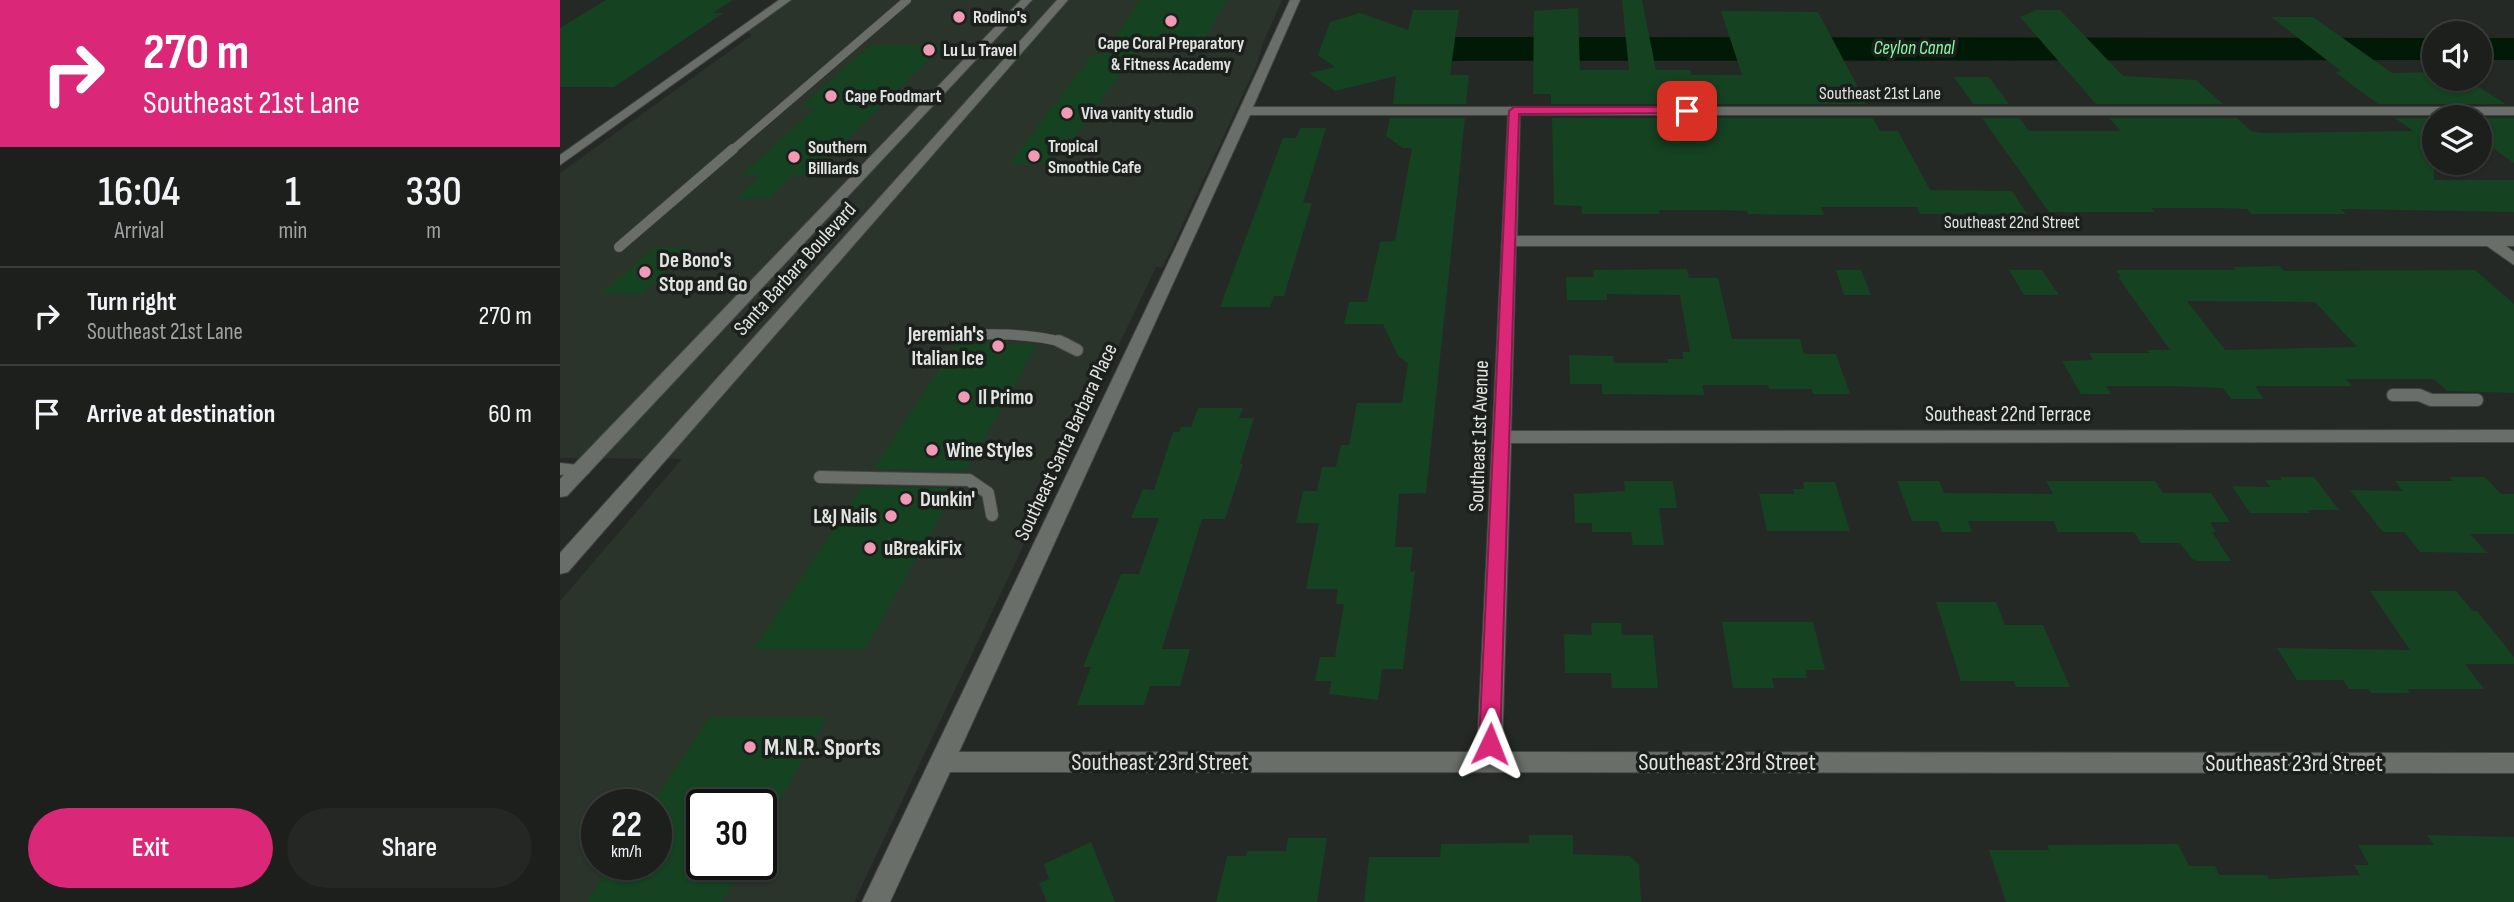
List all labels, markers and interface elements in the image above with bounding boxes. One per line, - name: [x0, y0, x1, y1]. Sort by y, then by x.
- place label: Rodino's: [973, 7, 1027, 28]
- marker: Rodino's: [951, 9, 967, 25]
- marker: Cape Coral Preparatory & Fitness Academy: [1163, 13, 1179, 29]
- map controls: [2422, 21, 2492, 175]
- button: sound: [2422, 21, 2492, 91]
- text: 270 m: [143, 24, 249, 83]
- icon: right: [28, 28, 119, 119]
- place label: Cape Coral Preparatory & Fitness Academy: [1098, 33, 1245, 75]
- water label: Ceylon Canal: [1873, 37, 1955, 60]
- place label: Lu Lu Travel: [943, 40, 1017, 61]
- marker: Lu Lu Travel: [921, 42, 937, 58]
- pin: [1657, 81, 1717, 141]
- street label: Southeast 21st Lane: [1819, 83, 1941, 104]
- text: Southeast 21st Lane: [143, 84, 360, 123]
- place label: Cape Foodmart: [845, 86, 942, 107]
- marker: Cape Foodmart: [823, 88, 839, 104]
- icon: arrive: [1668, 92, 1706, 130]
- place label: Viva vanity studio: [1081, 103, 1194, 124]
- marker: Viva vanity studio: [1059, 105, 1075, 121]
- button: layers: [2422, 105, 2492, 175]
- place label: Tropical Smoothie Cafe: [1048, 136, 1141, 178]
- place label: Southern Billiards: [808, 137, 867, 179]
- marker: Tropical Smoothie Cafe: [1026, 148, 1042, 164]
- marker: Southern Billiards: [786, 149, 802, 165]
- text: 16:04: [98, 167, 180, 218]
- text: 1: [285, 167, 301, 218]
- text: 330: [406, 167, 462, 218]
- street label: Santa Barbara Boulevard: [729, 197, 861, 341]
- street label: Southeast 22nd Street: [1944, 212, 2080, 233]
- text: Arrival: [114, 217, 164, 245]
- text: min: [278, 217, 307, 245]
- text: m: [426, 217, 441, 245]
- place label: De Bono's Stop and Go: [659, 248, 747, 297]
- marker: De Bono's Stop and Go: [637, 264, 653, 280]
- text: Turn right: [87, 287, 176, 318]
- icon: right: [28, 297, 66, 335]
- text: 270 m: [479, 301, 532, 332]
- text: Southeast 21st Lane: [87, 318, 243, 346]
- place label: Jeremiah's Italian Ice: [907, 322, 984, 371]
- marker: Jeremiah's Italian Ice: [990, 338, 1006, 354]
- street label: Southeast Santa Barbara Place: [1009, 339, 1123, 545]
- street label: Southeast 1st Avenue: [1464, 360, 1494, 512]
- place label: Il Primo: [978, 385, 1033, 410]
- marker: Il Primo: [956, 389, 972, 405]
- icon: arrive: [28, 395, 66, 433]
- text: Arrive at destination: [87, 399, 275, 430]
- text: 60 m: [488, 399, 532, 430]
- street label: Southeast 22nd Terrace: [1925, 402, 2091, 427]
- place label: Wine Styles: [946, 438, 1033, 463]
- marker: Wine Styles: [924, 442, 940, 458]
- place label: Dunkin': [920, 487, 975, 512]
- marker: Dunkin': [898, 491, 914, 507]
- place label: L&J Nails: [813, 504, 877, 529]
- marker: L&J Nails: [883, 508, 899, 524]
- place label: uBreakiFix: [884, 536, 962, 561]
- marker: uBreakiFix: [862, 540, 878, 556]
- position arrow: [1453, 707, 1527, 781]
- place label: M.N.R. Sports: [764, 733, 881, 762]
- marker: M.N.R. Sports: [742, 739, 758, 755]
- street label: Southeast 23rd Street: [1071, 748, 1249, 777]
- street label: Southeast 23rd Street: [1638, 748, 1816, 777]
- street label: Southeast 23rd Street: [2205, 749, 2383, 778]
- speed limit sign: 30: [686, 789, 777, 880]
- text: 22: [611, 804, 642, 847]
- button: Exit: [28, 808, 273, 888]
- button: Share: [287, 808, 532, 888]
- text: km/h: [611, 841, 642, 862]

